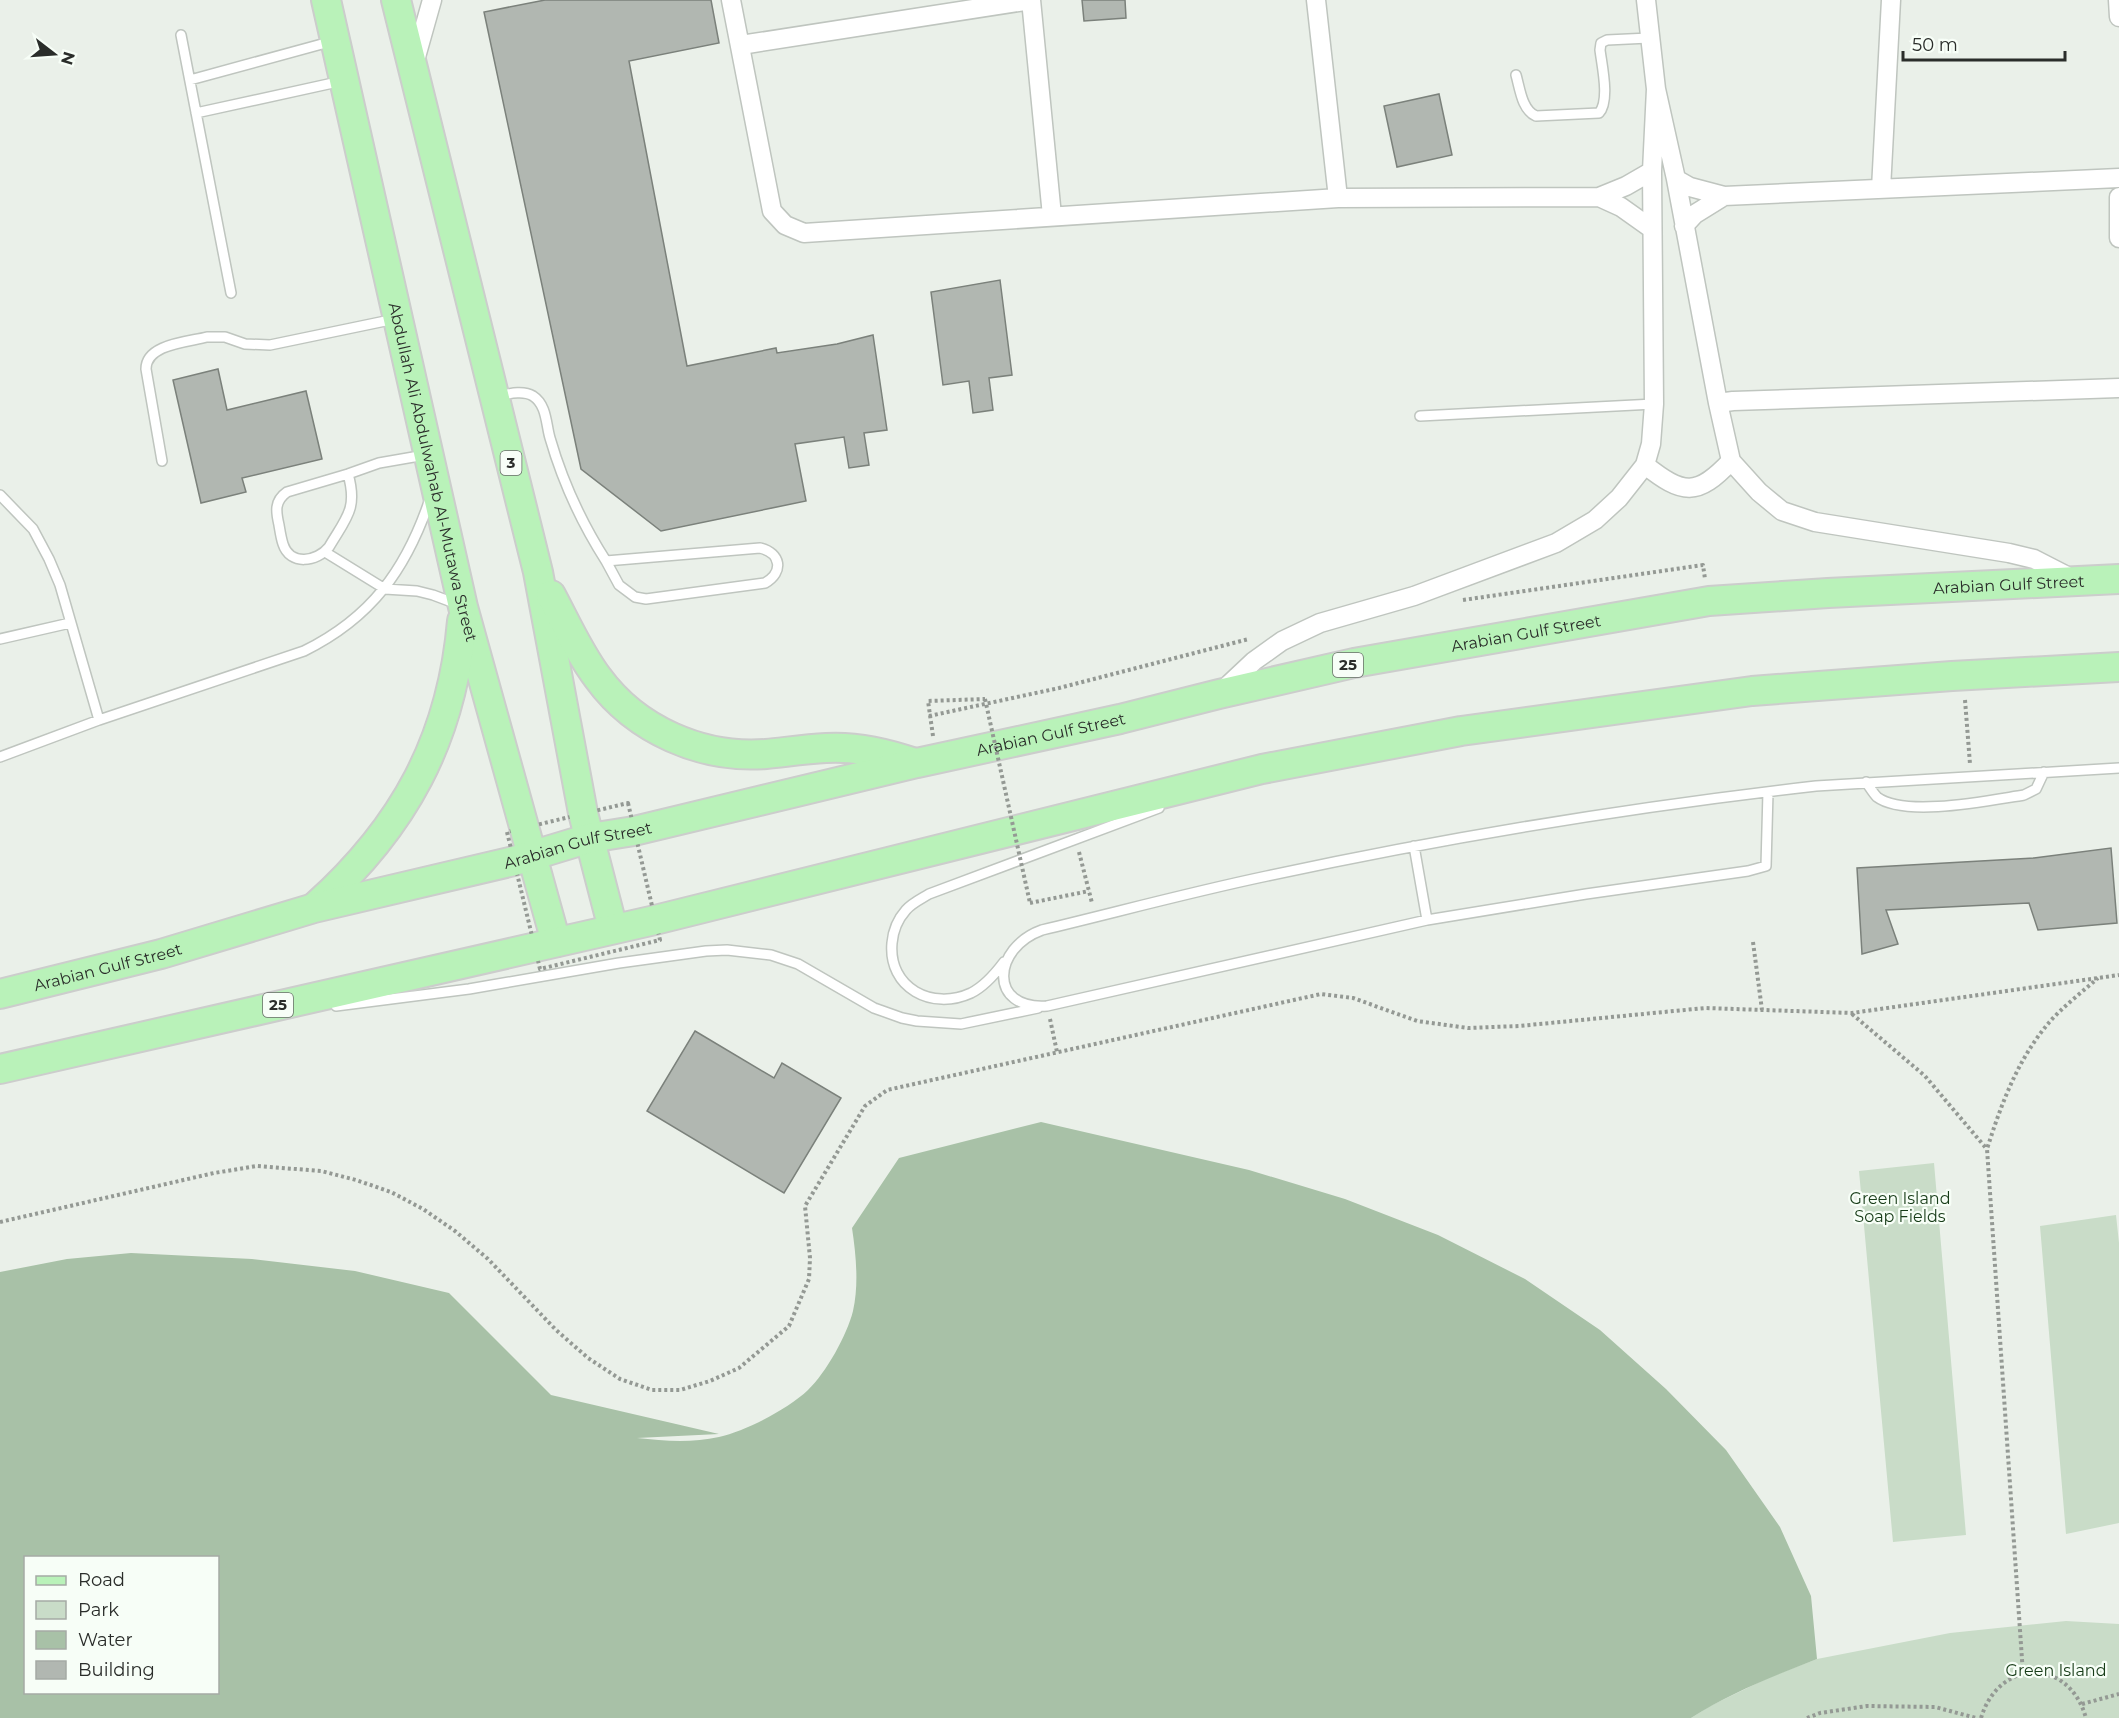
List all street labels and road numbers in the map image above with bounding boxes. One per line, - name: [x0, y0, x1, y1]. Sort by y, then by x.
- street label: Abdullah Ali Abdulwahab Al-Mutawa Street: [385, 301, 481, 644]
- road number: 3: [500, 451, 522, 475]
- street label: Arabian Gulf Street: [1932, 572, 2086, 598]
- street label: Arabian Gulf Street: [1450, 611, 1603, 656]
- road number: 25: [1333, 653, 1363, 677]
- street label: Arabian Gulf Street: [975, 709, 1128, 760]
- street label: Arabian Gulf Street: [502, 818, 654, 873]
- street label: Arabian Gulf Street: [32, 939, 185, 995]
- road number: 25: [263, 993, 293, 1017]

